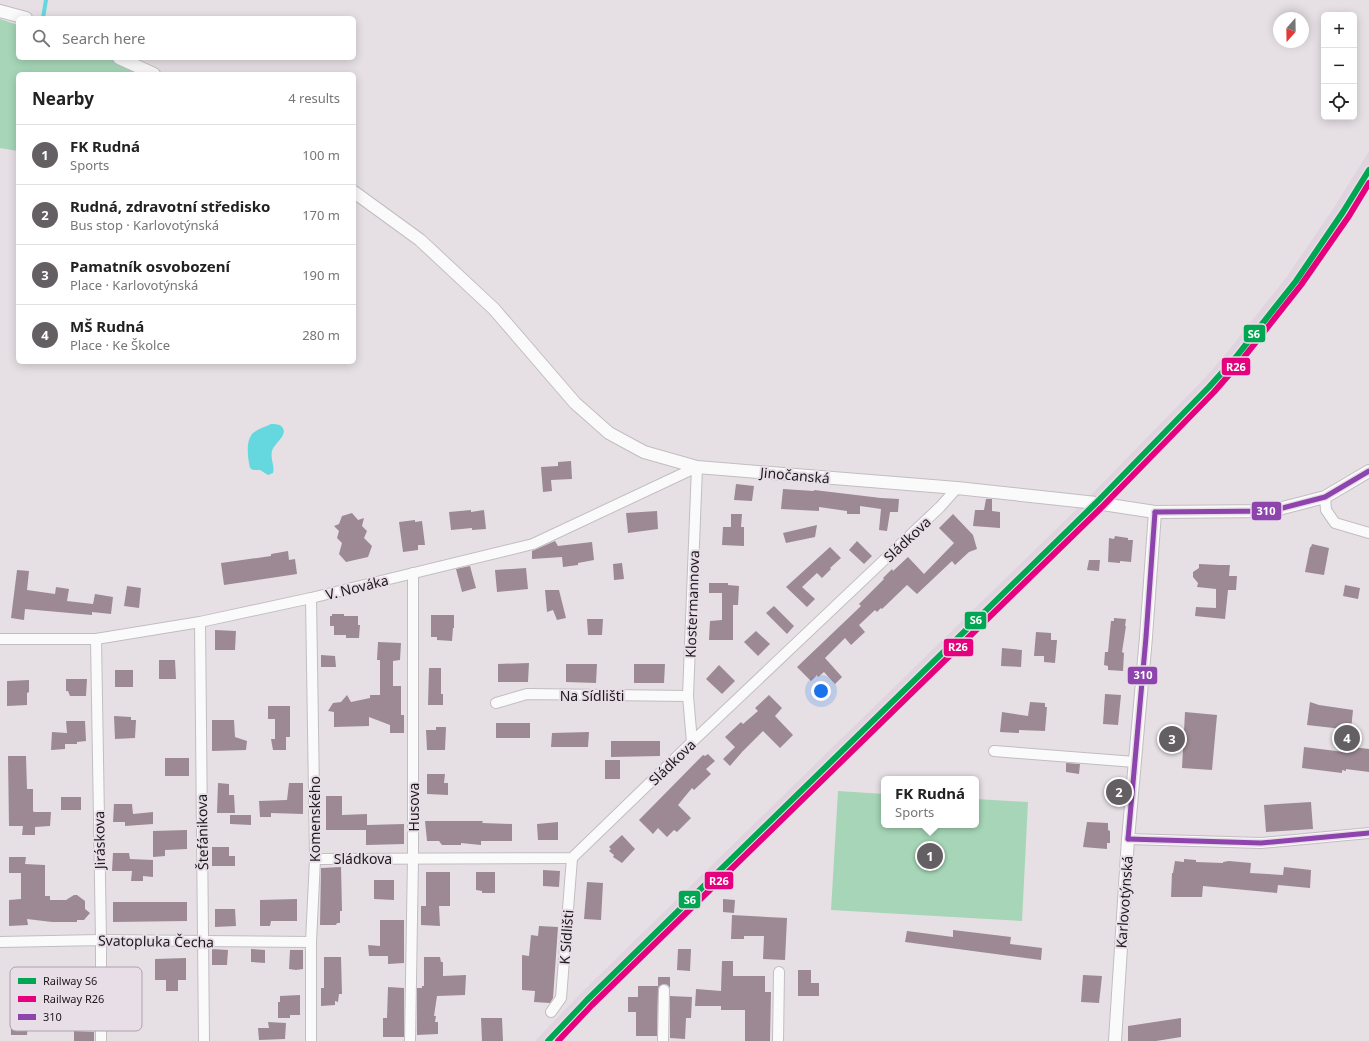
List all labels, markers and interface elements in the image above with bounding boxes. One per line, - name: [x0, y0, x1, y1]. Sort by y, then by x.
- north arrow: [1273, 12, 1309, 48]
- map controls: [1321, 12, 1357, 120]
- button: +: [1321, 12, 1357, 48]
- search box: [16, 16, 356, 60]
- icon: search: [30, 27, 52, 49]
- text: Search here: [62, 28, 145, 48]
- button: −: [1321, 48, 1357, 84]
- button: locate: [1321, 84, 1357, 120]
- text: Nearby: [32, 87, 94, 110]
- text: 4 results: [288, 89, 340, 107]
- text: FK Rudná: [70, 136, 140, 156]
- text: 1: [41, 146, 49, 164]
- text: 100 m: [302, 146, 340, 164]
- text: Sports: [70, 156, 109, 174]
- text: Rudná, zdravotní středisko: [70, 196, 270, 216]
- text: 2: [41, 206, 49, 224]
- text: 170 m: [302, 206, 340, 224]
- text: Bus stop · Karlovotýnská: [70, 216, 219, 234]
- text: Pamatník osvobození: [70, 256, 230, 276]
- text: 3: [41, 266, 49, 284]
- text: 190 m: [302, 266, 340, 284]
- text: Place · Karlovotýnská: [70, 276, 198, 294]
- text: MŠ Rudná: [70, 316, 144, 336]
- line badge: S6: [1243, 324, 1266, 343]
- text: 4: [41, 326, 49, 344]
- text: 280 m: [302, 326, 340, 344]
- text: S6: [1248, 326, 1260, 341]
- text: Place · Ke Školce: [70, 336, 170, 354]
- line badge: R26: [1221, 357, 1251, 376]
- text: R26: [1226, 359, 1246, 374]
- street label: Jinočanská: [757, 462, 831, 488]
- line badge: 310: [1251, 501, 1282, 521]
- text: 310: [1257, 503, 1275, 518]
- street label: Sládkova: [879, 512, 935, 566]
- street label: Klostermannova: [681, 550, 703, 658]
- street label: V. Nováka: [324, 570, 390, 604]
- line badge: S6: [964, 611, 987, 630]
- text: S6: [970, 612, 982, 627]
- line badge: R26: [943, 638, 974, 657]
- text: R26: [948, 639, 968, 654]
- line badge: 310: [1127, 666, 1158, 685]
- text: 310: [1134, 667, 1152, 682]
- your location: [811, 681, 831, 701]
- street label: Na Sídlišti: [560, 686, 624, 705]
- pin: 4: [1334, 723, 1360, 753]
- pin: 3: [1159, 724, 1185, 754]
- street label: Sládkova: [644, 735, 700, 789]
- street label: Komenského: [305, 776, 324, 862]
- popup: [881, 776, 979, 828]
- pin: 2: [1106, 777, 1132, 807]
- street label: Husova: [404, 783, 423, 831]
- text: FK Rudná: [895, 783, 965, 803]
- street label: Štefánikova: [192, 794, 212, 870]
- text: Sports: [895, 803, 934, 821]
- street label: Jiráskova: [89, 811, 109, 871]
- pin: 1: [917, 841, 943, 871]
- street label: Sládkova: [334, 849, 392, 868]
- street label: Karlovotýnská: [1111, 855, 1137, 949]
- line badge: R26: [704, 871, 734, 890]
- text: R26: [709, 873, 729, 888]
- line badge: S6: [678, 890, 701, 909]
- text: S6: [684, 892, 696, 907]
- street label: K Sídlišti: [555, 909, 577, 965]
- street label: Svatopluka Čecha: [98, 930, 214, 952]
- legend: [10, 967, 142, 1031]
- text: Railway S6: [43, 973, 97, 988]
- text: Railway R26: [43, 991, 104, 1006]
- text: 310: [43, 1009, 62, 1024]

